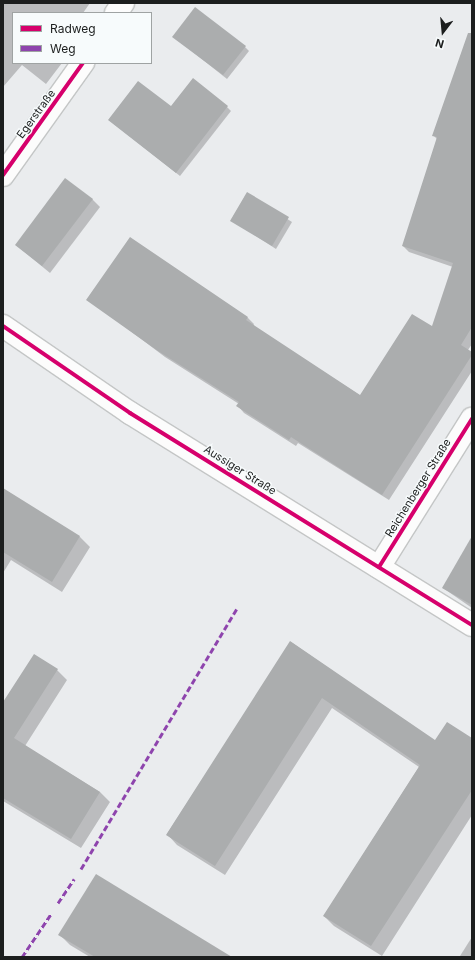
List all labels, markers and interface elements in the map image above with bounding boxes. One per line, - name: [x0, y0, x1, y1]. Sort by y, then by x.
- legend: [12, 12, 152, 64]
- north arrow: [423, 12, 463, 52]
- text: Radweg: [50, 21, 96, 36]
- text: N: [434, 36, 446, 51]
- text: Weg: [50, 41, 76, 56]
- street label: Egerstraße: [14, 87, 58, 141]
- street label: Reichenberger Straße: [382, 436, 454, 540]
- street label: Aussiger Straße: [201, 442, 279, 498]

